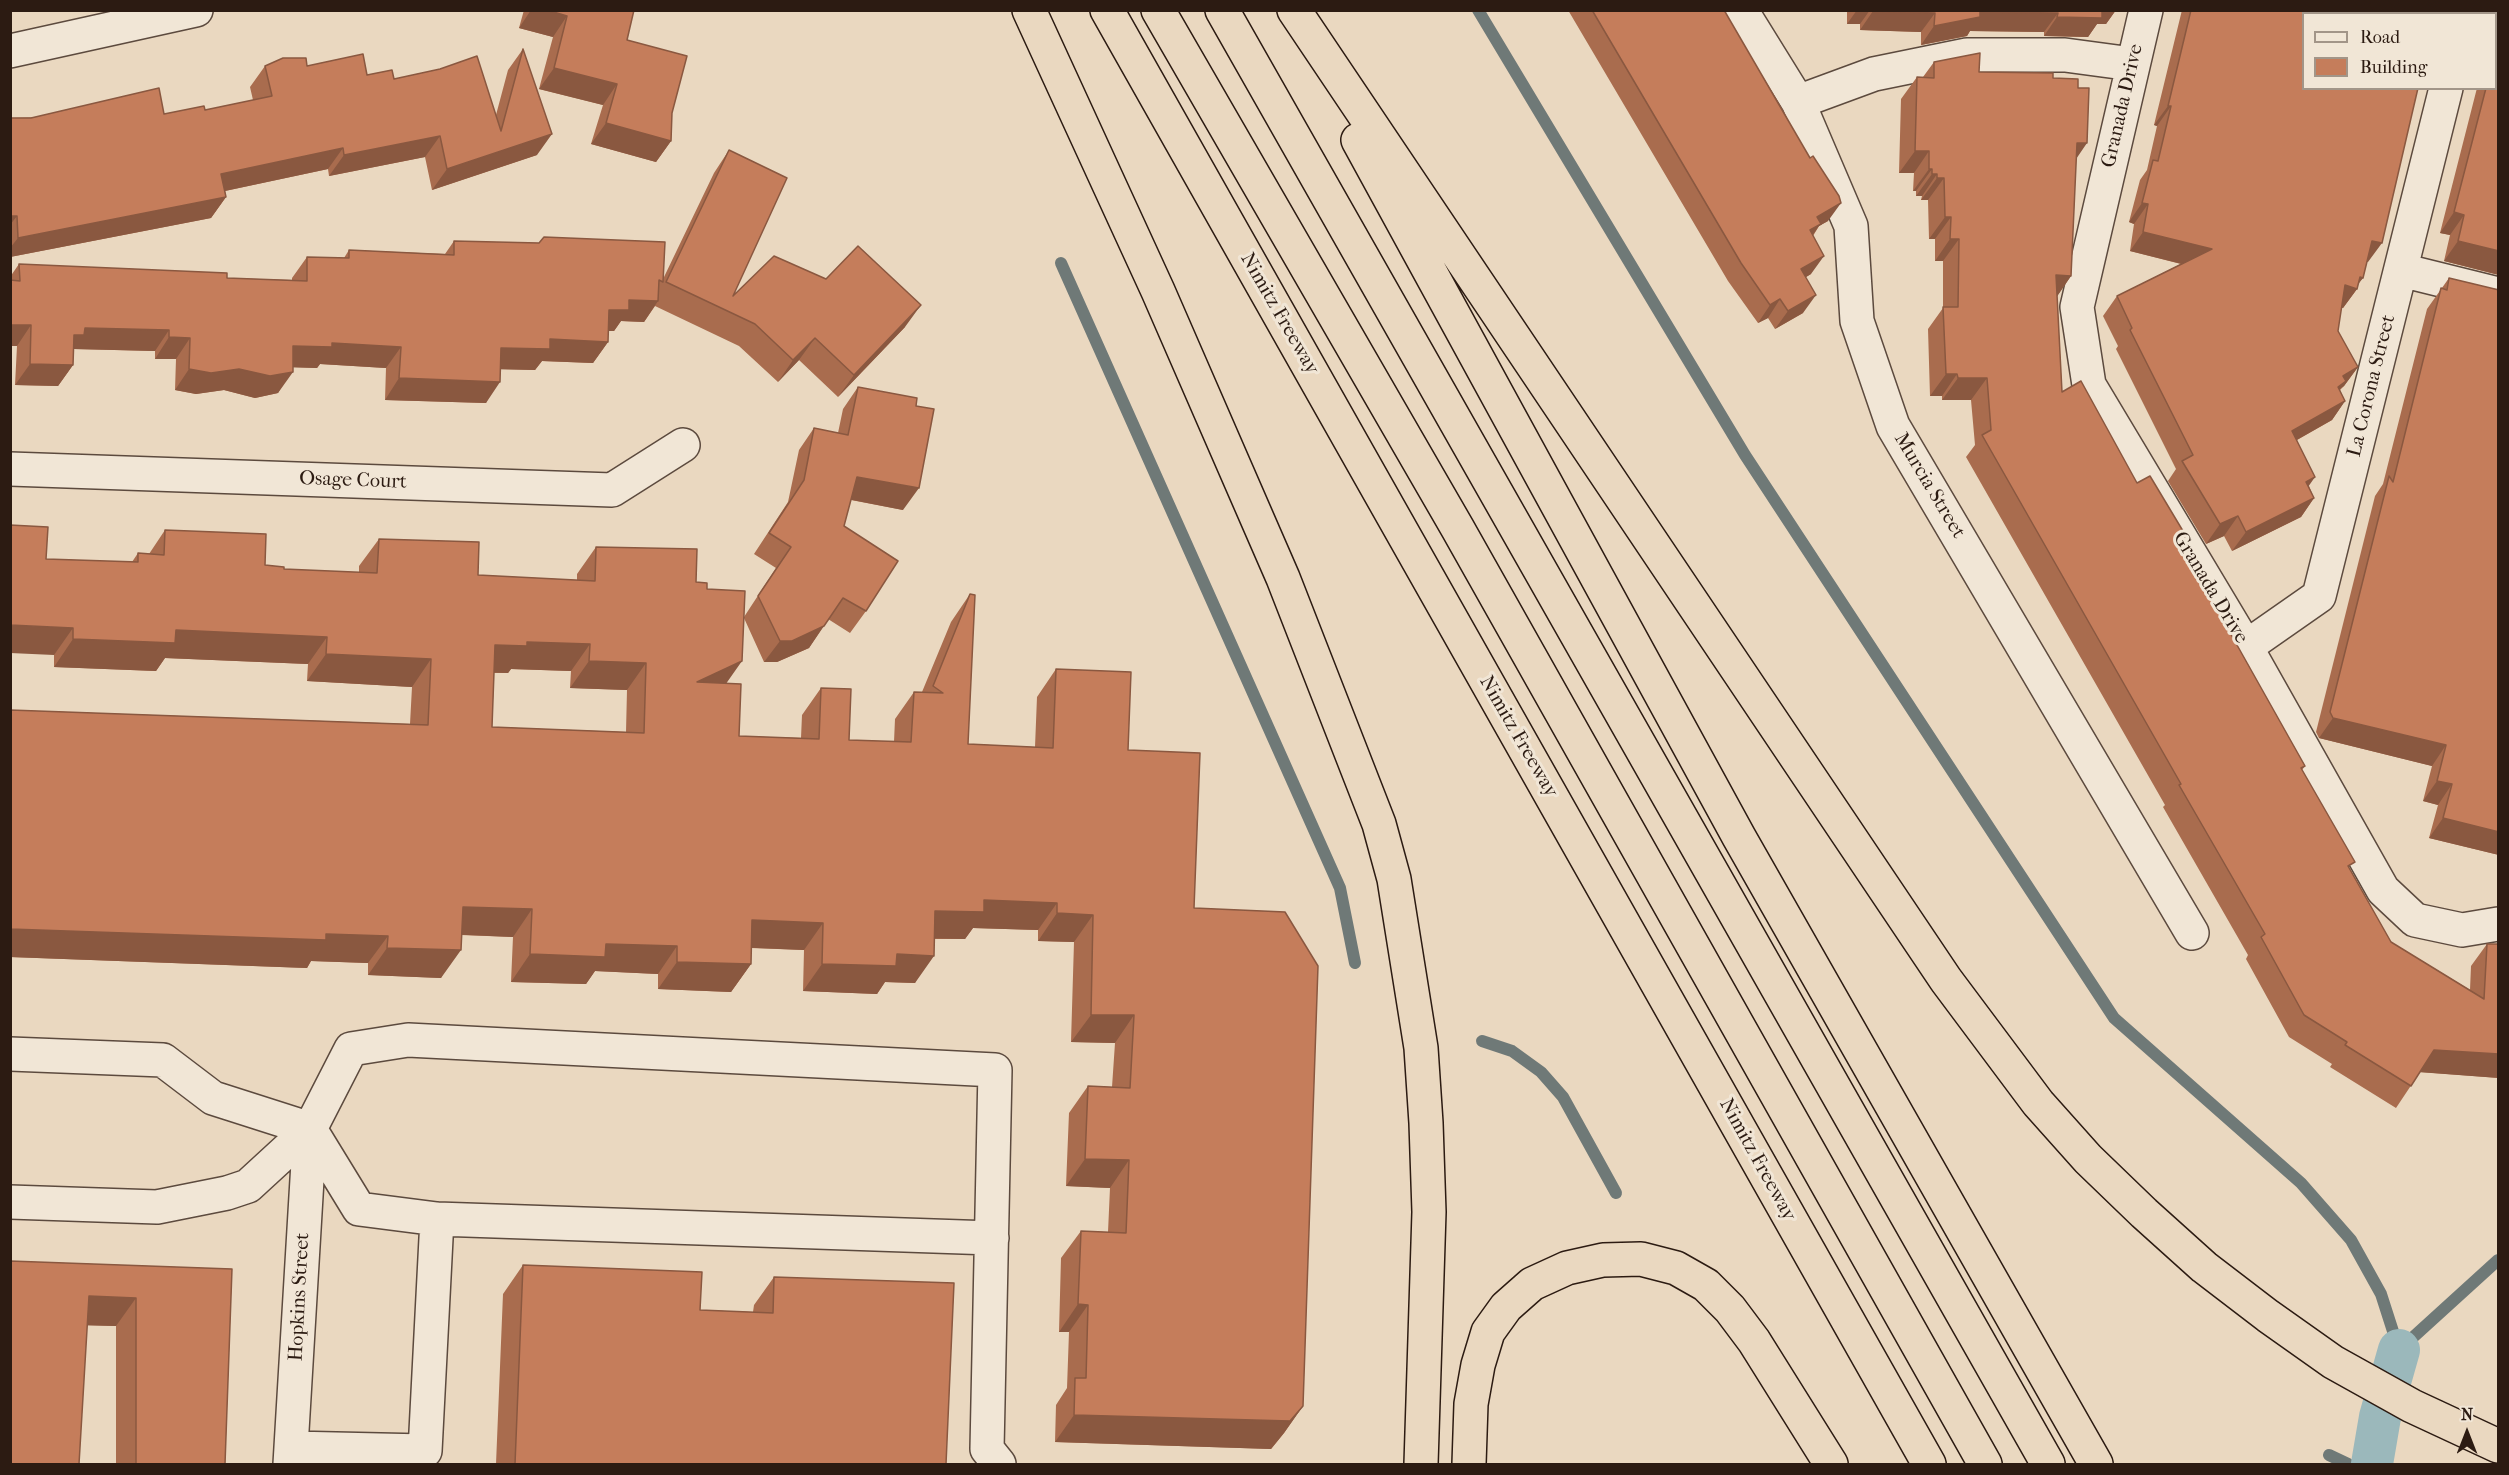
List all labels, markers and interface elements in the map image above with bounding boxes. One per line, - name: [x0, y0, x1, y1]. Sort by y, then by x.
- legend: [2302, 12, 2497, 90]
- text: Road: [2360, 27, 2400, 48]
- street label: Granada Drive: [2097, 42, 2149, 170]
- text: Building: [2360, 57, 2427, 78]
- street label: Nimitz Freeway: [1234, 249, 1324, 379]
- street label: La Corona Street: [2343, 313, 2401, 459]
- street label: Murcia Street: [1888, 429, 1970, 543]
- street label: Osage Court: [299, 467, 407, 495]
- street label: Granada Drive: [2167, 528, 2253, 648]
- street label: Nimitz Freeway: [1473, 672, 1563, 802]
- street label: Nimitz Freeway: [1713, 1094, 1801, 1226]
- street label: Hopkins Street: [285, 1232, 315, 1362]
- north arrow: [2437, 1403, 2497, 1463]
- text: N: [2461, 1405, 2473, 1424]

